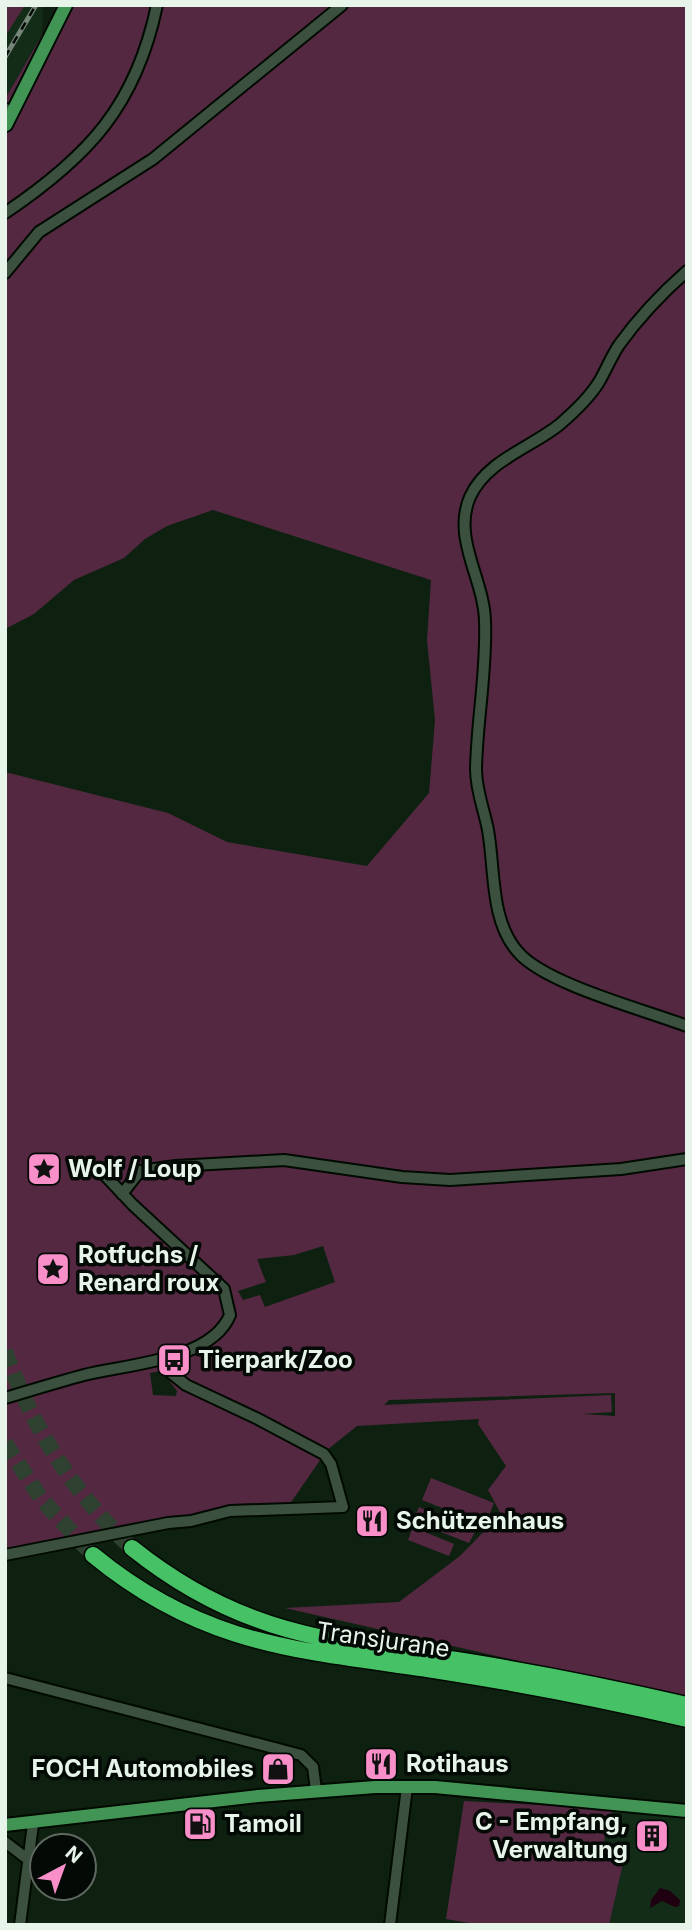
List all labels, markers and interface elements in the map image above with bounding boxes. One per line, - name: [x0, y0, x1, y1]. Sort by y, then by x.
- place icon: Wolf / Loup: [25, 1150, 63, 1188]
- place label: Wolf / Loup: [68, 1154, 202, 1183]
- place label: Rotfuchs / Renard roux: [78, 1240, 219, 1297]
- place icon: Rotfuchs / Renard roux: [34, 1250, 72, 1288]
- bus stop icon: Tierpark/Zoo: [155, 1341, 193, 1379]
- place label: Tierpark/Zoo: [198, 1345, 353, 1374]
- restaurant icon: Schützenhaus: [353, 1502, 391, 1540]
- place label: Schützenhaus: [396, 1506, 564, 1535]
- street label: Transjurane: [315, 1616, 452, 1663]
- restaurant icon: Rotihaus: [362, 1745, 400, 1783]
- place label: Rotihaus: [406, 1749, 509, 1778]
- shop icon: FOCH Automobiles: [259, 1750, 297, 1788]
- place label: FOCH Automobiles: [31, 1754, 254, 1783]
- fuel station icon: Tamoil: [181, 1805, 219, 1843]
- place label: C - Empfang, Verwaltung: [475, 1807, 628, 1864]
- place label: Tamoil: [224, 1809, 302, 1838]
- building icon: C - Empfang, Verwaltung: [633, 1817, 671, 1855]
- north arrow: [28, 1832, 98, 1902]
- text: N: [61, 1841, 87, 1868]

